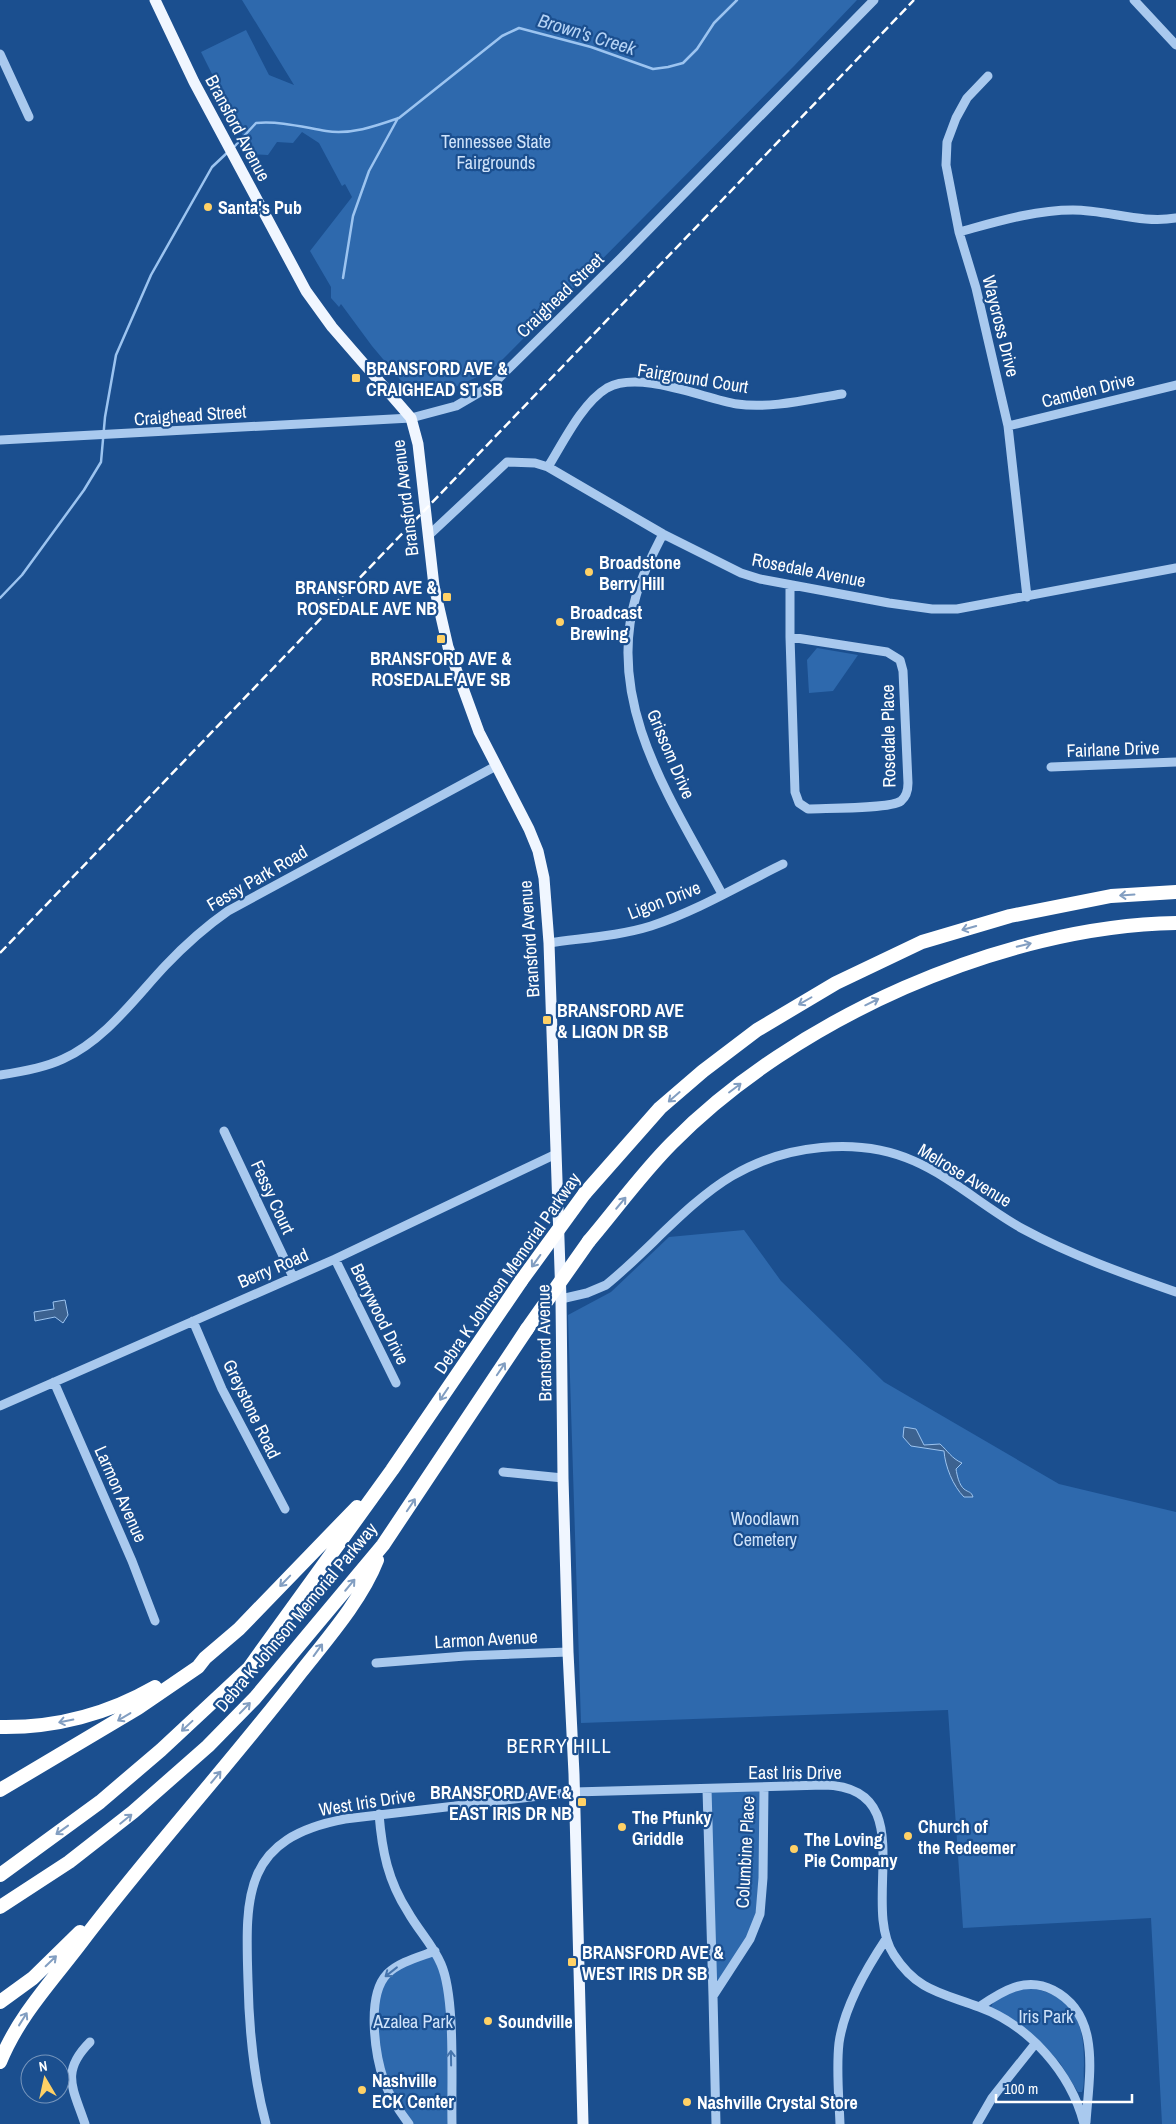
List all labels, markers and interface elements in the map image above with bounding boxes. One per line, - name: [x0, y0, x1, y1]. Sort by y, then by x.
- water label: Brown's Creek: [535, 7, 640, 62]
- street label: Bransford Avenue: [199, 70, 277, 186]
- park label: Tennessee State Fairgrounds: [441, 129, 551, 175]
- place label: Santa's Pub: [218, 195, 302, 220]
- marker: Santa's Pub: [202, 201, 214, 213]
- street label: Craighead Street: [511, 247, 609, 343]
- street label: Waycross Drive: [976, 273, 1026, 379]
- place label: BRANSFORD AVE & CRAIGHEAD ST SB: [366, 356, 508, 402]
- street label: Fairground Court: [636, 357, 750, 399]
- street label: Camden Drive: [1039, 366, 1137, 414]
- marker: BRANSFORD AVE & CRAIGHEAD ST SB: [350, 372, 362, 384]
- street label: Craighead Street: [133, 399, 247, 431]
- street label: Bransford Avenue: [385, 438, 425, 558]
- street label: Rosedale Avenue: [750, 547, 868, 593]
- place label: Broadstone Berry Hill: [599, 550, 681, 596]
- marker: Broadstone Berry Hill: [583, 566, 595, 578]
- place label: BRANSFORD AVE & ROSEDALE AVE NB: [295, 575, 437, 621]
- marker: BRANSFORD AVE & ROSEDALE AVE NB: [441, 591, 453, 603]
- place label: Broadcast Brewing: [570, 600, 642, 646]
- marker: Broadcast Brewing: [554, 616, 566, 628]
- marker: BRANSFORD AVE & ROSEDALE AVE SB: [435, 633, 447, 645]
- place label: BRANSFORD AVE & ROSEDALE AVE SB: [370, 646, 512, 692]
- street label: Rosedale Place: [875, 684, 901, 788]
- street label: Grissom Drive: [641, 705, 701, 803]
- street label: Fairlane Drive: [1066, 735, 1160, 763]
- street label: Fessy Park Road: [202, 839, 312, 917]
- street label: Ligon Drive: [624, 875, 704, 925]
- street label: Bransford Avenue: [512, 880, 546, 998]
- one-way arrow: [1120, 891, 1136, 900]
- one-way arrow: [961, 924, 977, 934]
- one-way arrow: [1016, 940, 1032, 949]
- one-way arrow: [798, 997, 812, 1007]
- one-way arrow: [864, 997, 879, 1006]
- place label: BRANSFORD AVE & LIGON DR SB: [557, 998, 684, 1044]
- marker: BRANSFORD AVE & LIGON DR SB: [541, 1014, 553, 1026]
- one-way arrow: [728, 1083, 742, 1093]
- one-way arrow: [667, 1091, 680, 1102]
- street label: Melrose Avenue: [913, 1137, 1017, 1213]
- street label: Fessy Court: [245, 1156, 301, 1238]
- street label: Debra K Johnson Memorial Parkway: [428, 1167, 587, 1379]
- one-way arrow: [615, 1197, 626, 1210]
- street label: Berry Road: [234, 1242, 312, 1294]
- one-way arrow: [531, 1253, 541, 1267]
- street label: Berrywood Drive: [345, 1259, 415, 1369]
- street label: Bransford Avenue: [530, 1284, 558, 1402]
- street label: Greystone Road: [217, 1355, 287, 1463]
- one-way arrow: [495, 1362, 506, 1376]
- one-way arrow: [439, 1386, 449, 1400]
- street label: Larmon Avenue: [89, 1442, 153, 1546]
- one-way arrow: [406, 1498, 416, 1512]
- park label: Woodlawn Cemetery: [731, 1506, 799, 1552]
- street label: Debra K Johnson Memorial Parkway: [209, 1516, 383, 1717]
- one-way arrow: [279, 1575, 291, 1587]
- one-way arrow: [345, 1578, 356, 1591]
- street label: Larmon Avenue: [434, 1624, 538, 1654]
- one-way arrow: [313, 1643, 323, 1657]
- one-way arrow: [239, 1702, 251, 1715]
- one-way arrow: [117, 1712, 131, 1722]
- one-way arrow: [59, 1716, 75, 1726]
- one-way arrow: [180, 1720, 193, 1732]
- district label: BERRY HILL: [506, 1732, 612, 1759]
- street label: East Iris Drive: [748, 1760, 842, 1785]
- one-way arrow: [211, 1770, 222, 1783]
- place label: BRANSFORD AVE & EAST IRIS DR NB: [430, 1780, 572, 1826]
- street label: West Iris Drive: [317, 1782, 417, 1822]
- street label: Columbine Place: [730, 1795, 760, 1909]
- marker: BRANSFORD AVE & EAST IRIS DR NB: [576, 1796, 588, 1808]
- place label: The Pfunky Griddle: [632, 1805, 712, 1851]
- one-way arrow: [119, 1813, 132, 1824]
- place label: Church of the Redeemer: [918, 1814, 1016, 1860]
- marker: The Pfunky Griddle: [616, 1821, 628, 1833]
- one-way arrow: [55, 1825, 69, 1835]
- place label: The Loving Pie Company: [804, 1827, 898, 1873]
- marker: Church of the Redeemer: [902, 1830, 914, 1842]
- marker: The Loving Pie Company: [788, 1843, 800, 1855]
- place label: BRANSFORD AVE & WEST IRIS DR SB: [582, 1940, 724, 1986]
- one-way arrow: [45, 1955, 58, 1967]
- marker: BRANSFORD AVE & WEST IRIS DR SB: [566, 1956, 578, 1968]
- one-way arrow: [385, 1966, 398, 1977]
- park label: Iris Park: [1019, 2004, 1074, 2029]
- park label: Azalea Park: [372, 2009, 453, 2034]
- place label: Soundville: [498, 2009, 573, 2034]
- one-way arrow: [18, 2012, 28, 2026]
- marker: Soundville: [482, 2015, 494, 2027]
- one-way arrow: [446, 2050, 456, 2066]
- north arrow: [20, 2054, 70, 2104]
- text: N: [37, 2057, 48, 2076]
- place label: Nashville ECK Center: [372, 2068, 454, 2114]
- scale bar: [996, 2072, 1132, 2104]
- text: 100 m: [1004, 2078, 1038, 2099]
- marker: Nashville ECK Center: [356, 2084, 368, 2096]
- place label: Nashville Crystal Store: [697, 2090, 858, 2115]
- marker: Nashville Crystal Store: [681, 2096, 693, 2108]

